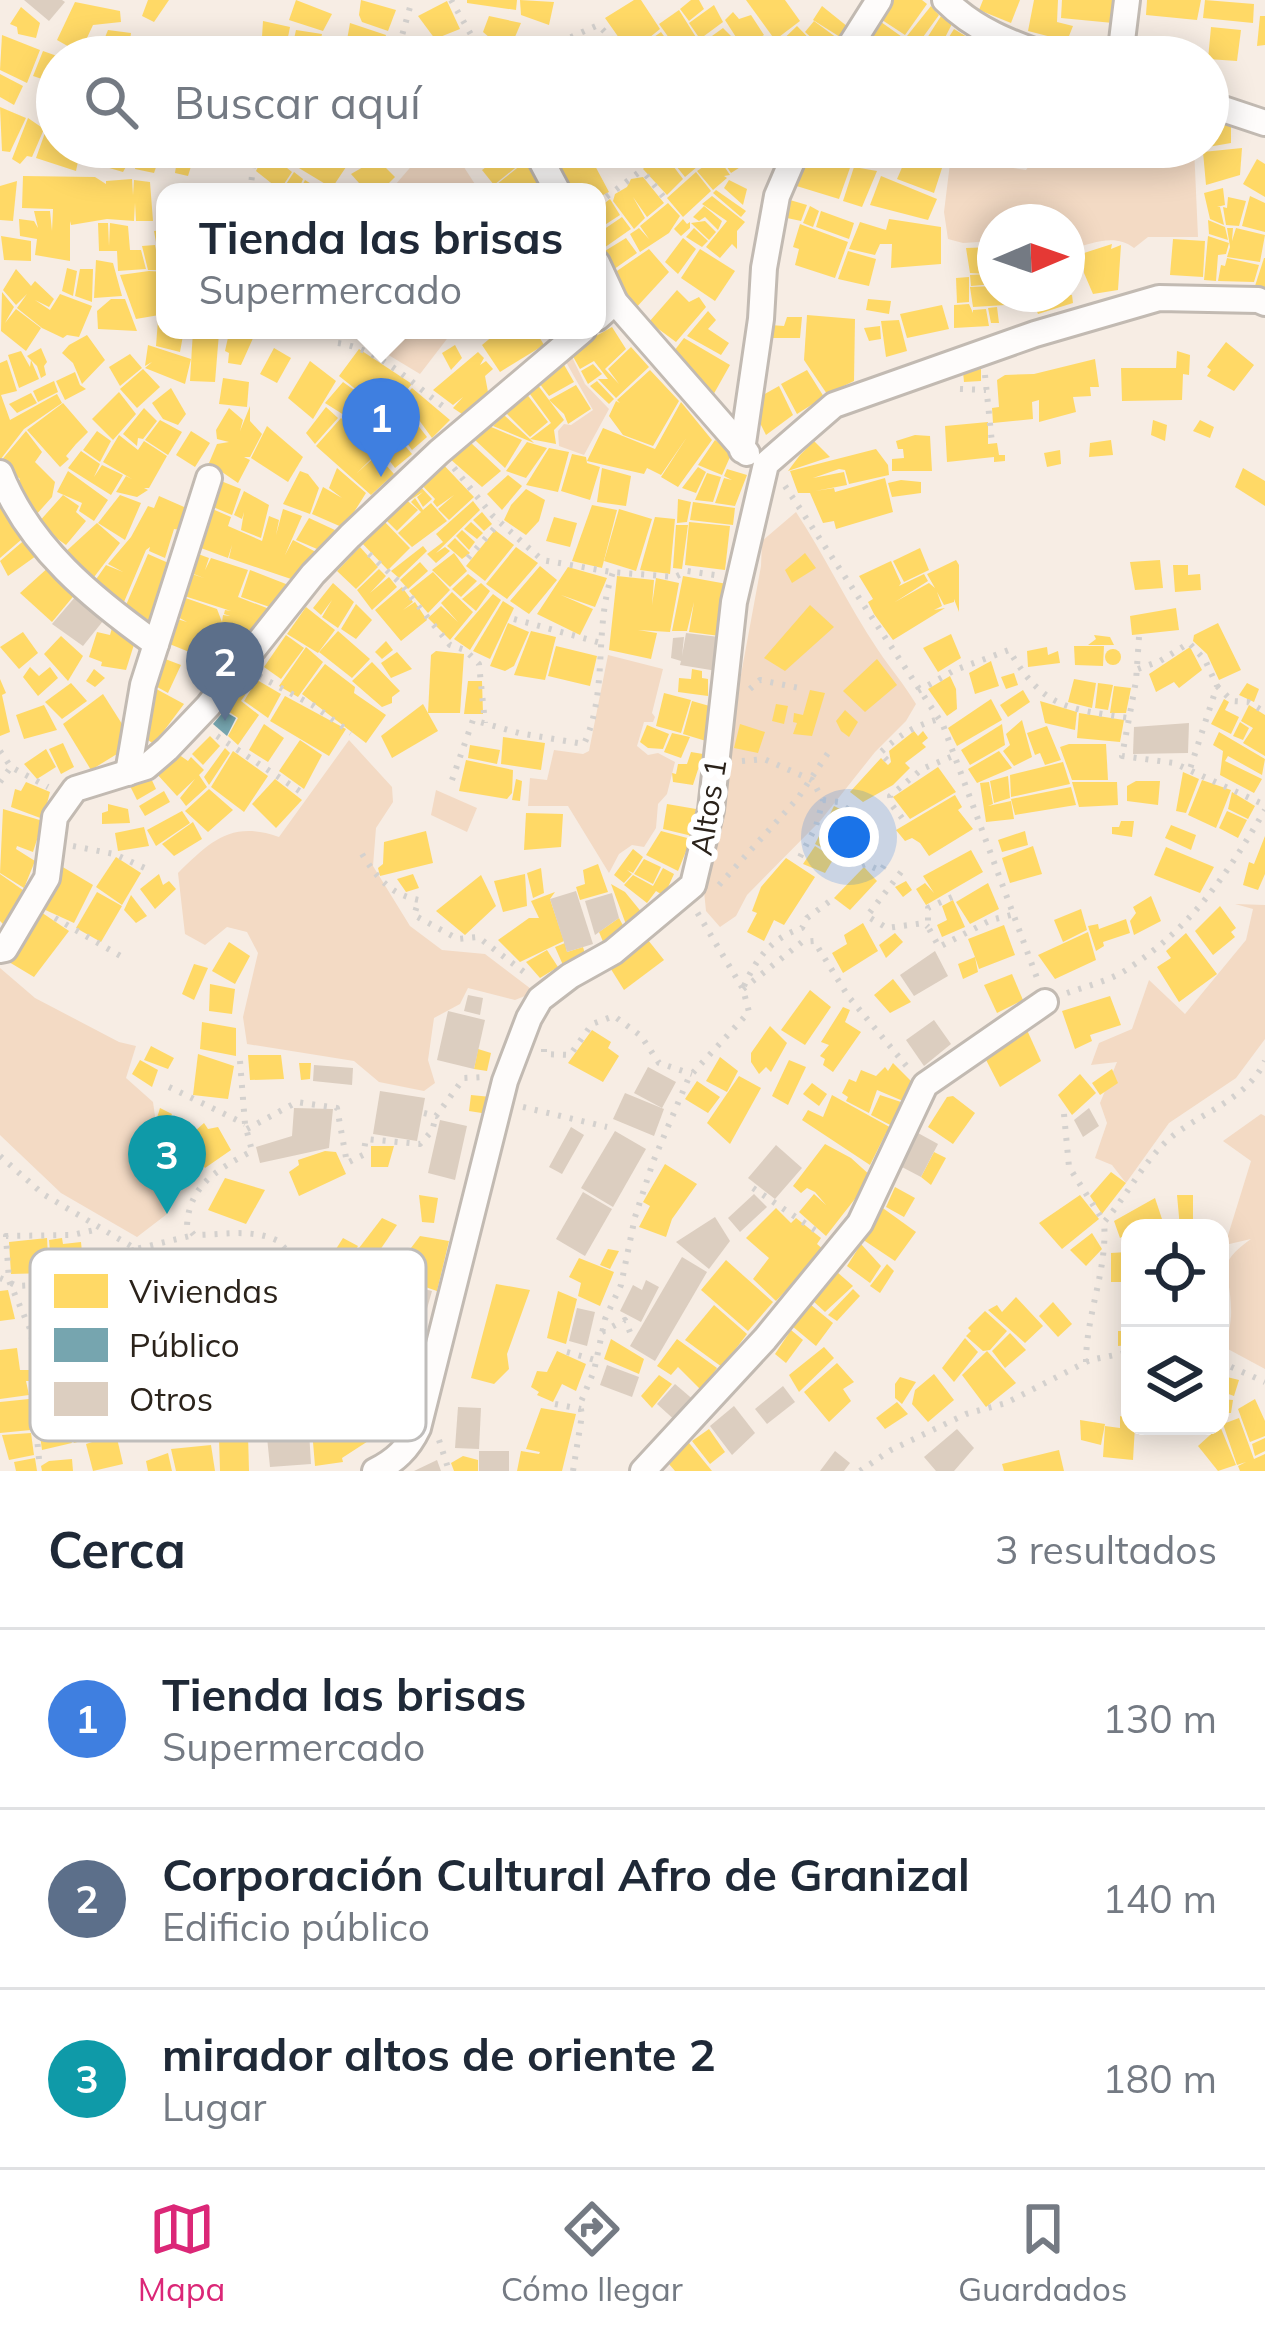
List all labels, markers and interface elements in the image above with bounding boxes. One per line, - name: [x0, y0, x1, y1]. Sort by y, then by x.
- search box: [36, 36, 1229, 168]
- icon: search: [78, 69, 144, 135]
- text: Buscar aquí: [174, 74, 421, 130]
- popup: [156, 183, 606, 339]
- north arrow: [977, 204, 1085, 312]
- text: Tienda las brisas: [199, 209, 563, 265]
- text: Supermercado: [199, 265, 462, 314]
- pin: 1: [342, 378, 420, 477]
- pin: 2: [186, 622, 264, 721]
- street label: Altos 1: [682, 756, 734, 858]
- your location: [819, 807, 879, 867]
- pin: 3: [128, 1115, 206, 1214]
- map controls: [1121, 1219, 1229, 1435]
- button: locate: [1121, 1219, 1229, 1327]
- legend: [30, 1249, 426, 1441]
- text: Viviendas: [129, 1270, 279, 1311]
- text: Público: [129, 1324, 240, 1365]
- button: layers: [1121, 1327, 1229, 1435]
- text: Otros: [129, 1378, 213, 1419]
- text: Cerca: [48, 1517, 186, 1581]
- text: 3 resultados: [995, 1525, 1217, 1574]
- text: Tienda las brisas: [162, 1666, 526, 1722]
- text: 1: [75, 1694, 99, 1743]
- text: 130 m: [1102, 1694, 1217, 1743]
- text: Supermercado: [162, 1722, 425, 1771]
- text: Corporación Cultural Afro de Granizal: [162, 1846, 970, 1902]
- text: 2: [75, 1874, 99, 1923]
- text: 140 m: [1102, 1874, 1217, 1923]
- text: Edificio público: [162, 1902, 430, 1951]
- text: mirador altos de oriente 2: [162, 2026, 716, 2082]
- text: 3: [75, 2054, 99, 2103]
- text: 180 m: [1102, 2054, 1217, 2103]
- text: Lugar: [162, 2082, 266, 2131]
- tab: Mapa: [138, 2196, 225, 2309]
- tab: Cómo llegar: [501, 2196, 683, 2309]
- tab: Guardados: [958, 2196, 1127, 2309]

